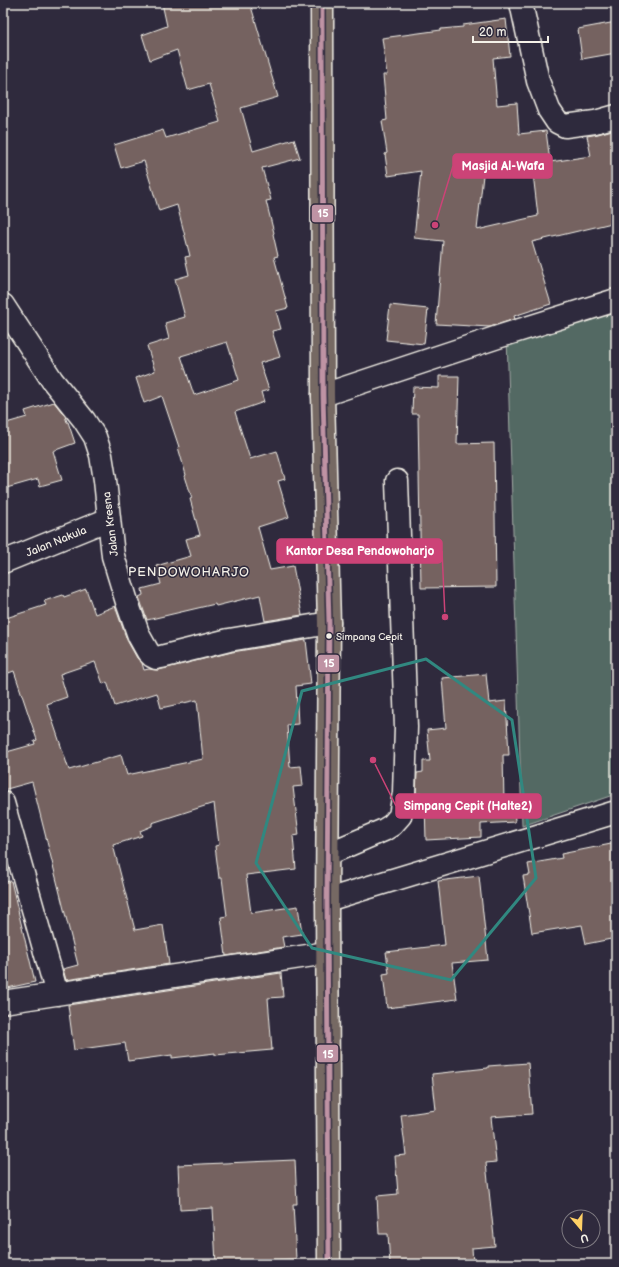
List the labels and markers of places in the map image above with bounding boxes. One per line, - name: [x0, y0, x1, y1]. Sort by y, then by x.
- callout: Masjid Al-Wafa: [453, 154, 552, 178]
- callout: Kantor Desa Pendowoharjo: [277, 539, 442, 563]
- marker: Simpang Cepit: [324, 631, 334, 641]
- place label: Simpang Cepit: [336, 631, 402, 643]
- callout: Simpang Cepit (Halte2): [396, 794, 541, 818]

